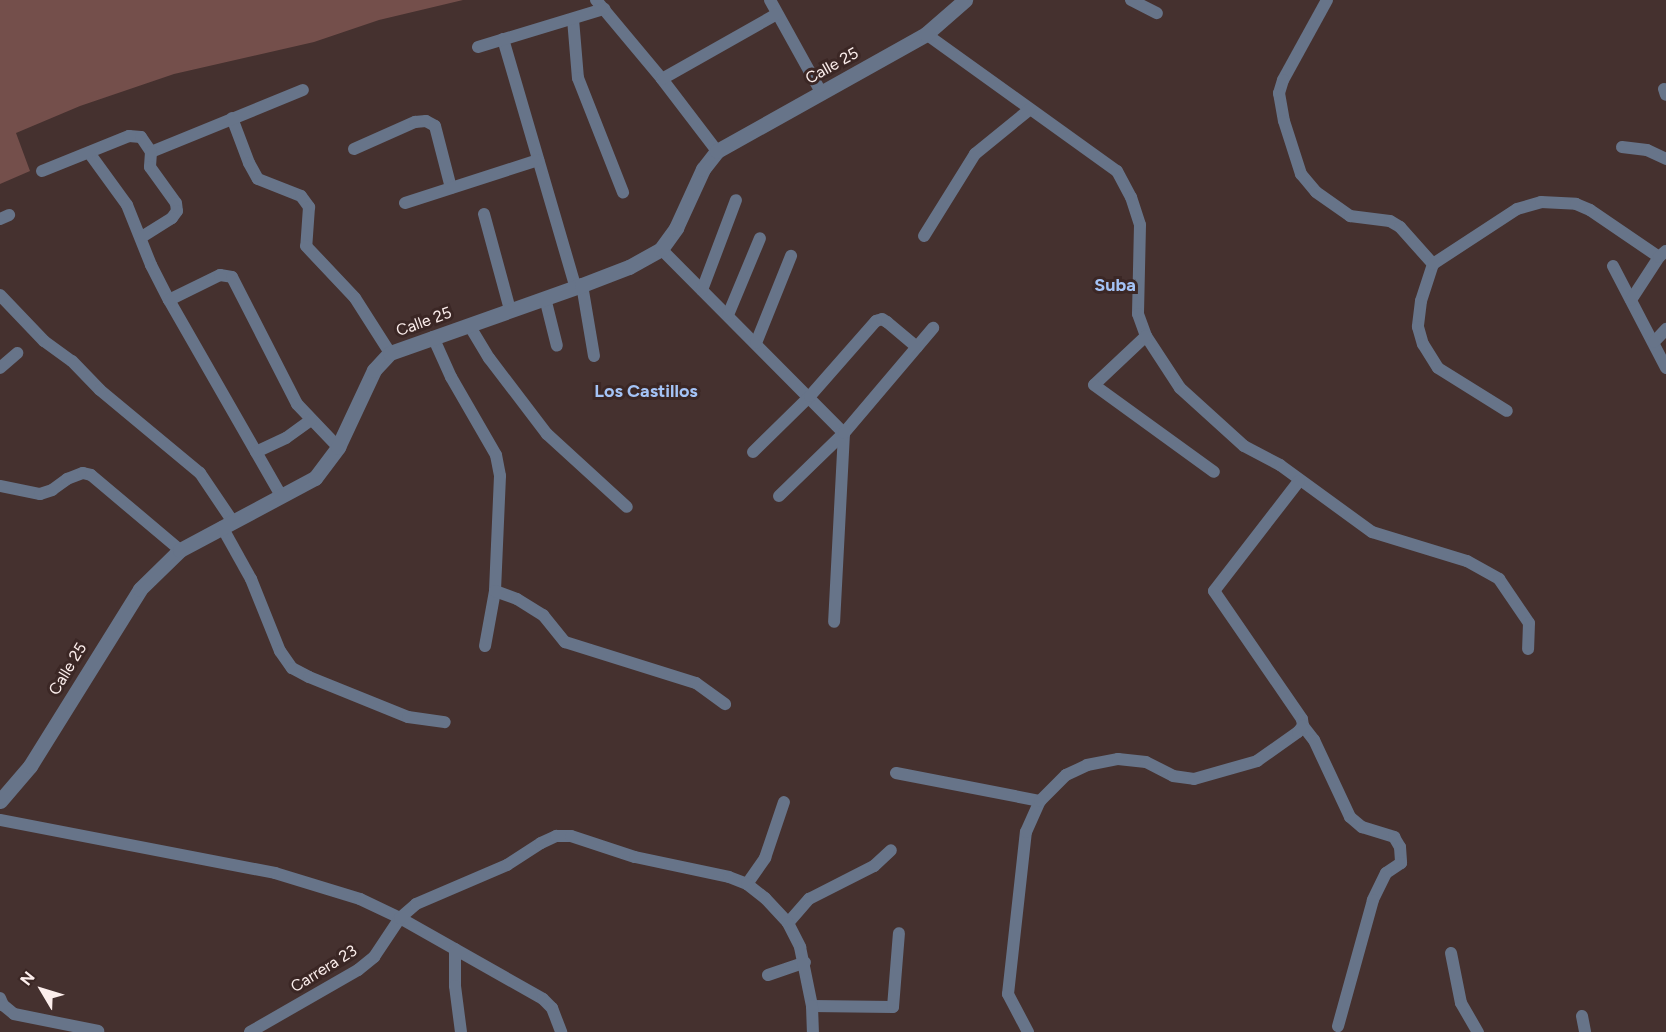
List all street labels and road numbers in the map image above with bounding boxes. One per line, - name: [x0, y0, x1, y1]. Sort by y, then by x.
- street label: Calle 25: [802, 44, 862, 88]
- street label: Calle 25: [394, 303, 454, 341]
- street label: Calle 25: [45, 639, 91, 699]
- street label: Carrera 23: [287, 941, 361, 997]

